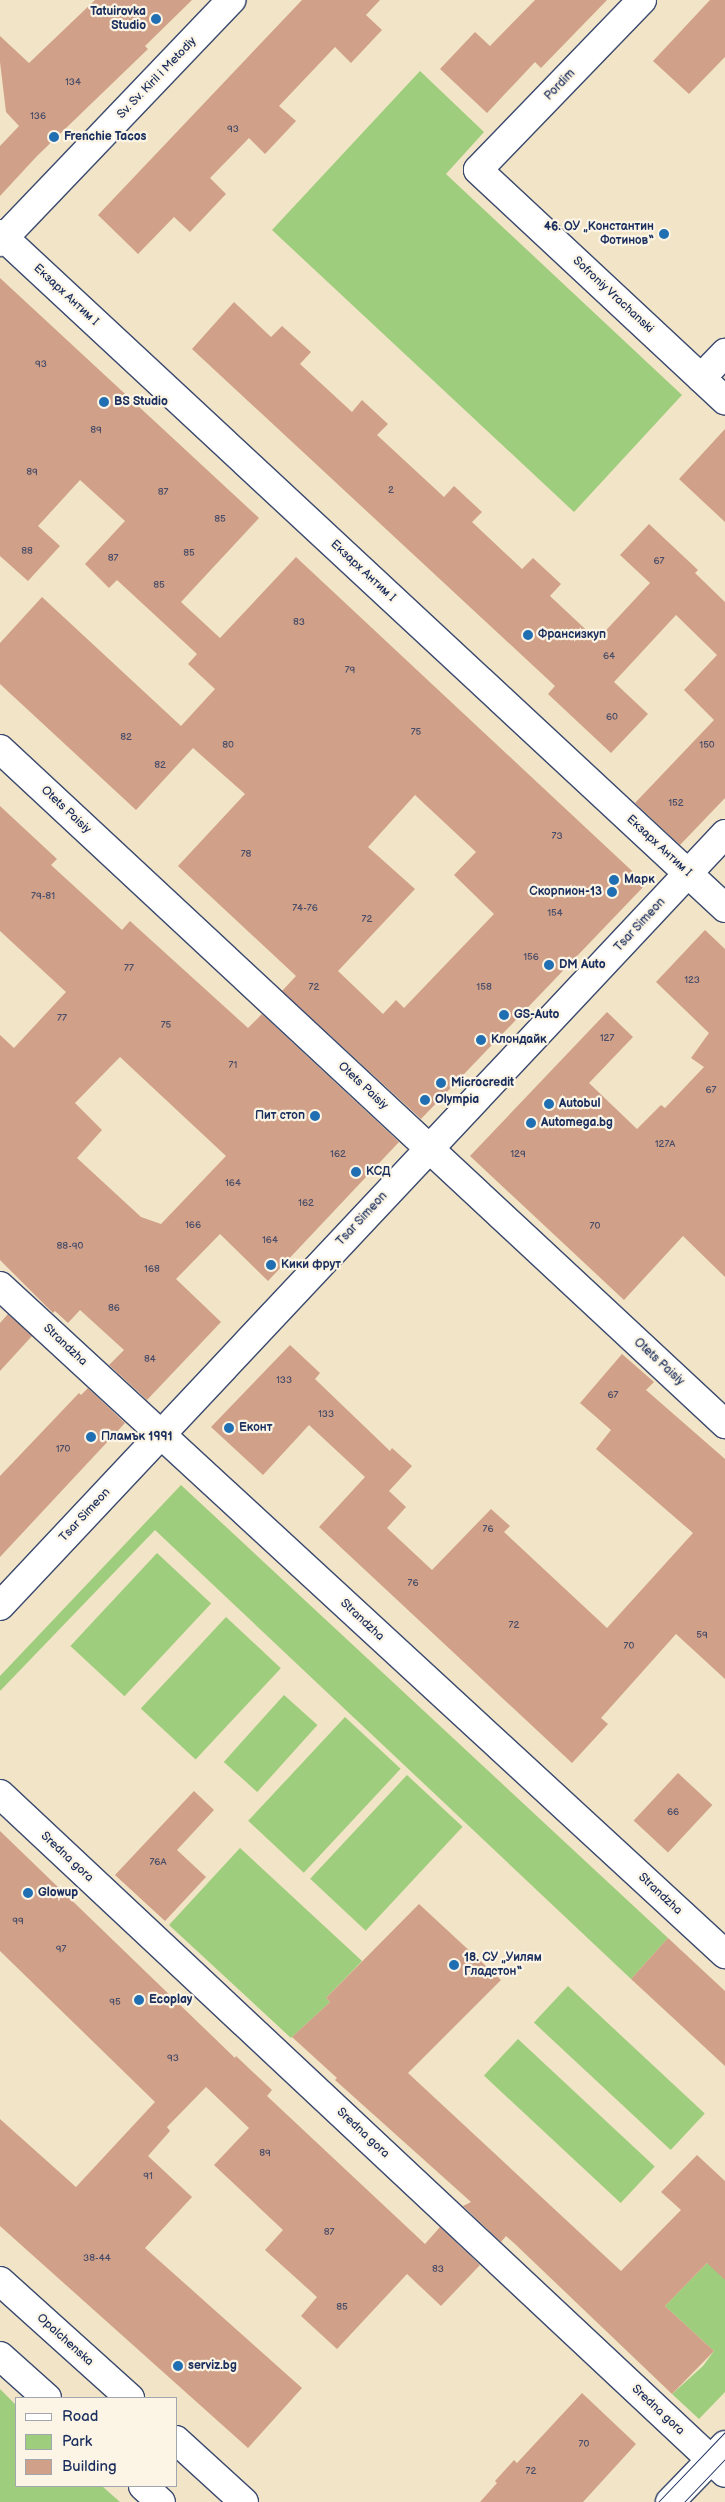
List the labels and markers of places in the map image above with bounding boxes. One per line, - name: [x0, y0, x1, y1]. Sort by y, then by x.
- place label: Tatuirovka Studio: [90, 5, 146, 33]
- marker: Tatuirovka Studio: [150, 13, 162, 25]
- place label: Frenchie Tacos: [64, 130, 147, 144]
- marker: Frenchie Tacos: [48, 131, 60, 143]
- place label: 46. ОУ „Константин Фотинов“: [544, 220, 654, 248]
- marker: 46. ОУ „Константин Фотинов“: [658, 228, 670, 240]
- place label: BS Studio: [114, 395, 168, 409]
- marker: BS Studio: [98, 396, 110, 408]
- place label: Франсизкуп: [538, 628, 606, 642]
- marker: Франсизкуп: [522, 629, 534, 641]
- place label: Марк: [624, 873, 655, 887]
- marker: Марк: [608, 874, 620, 886]
- place label: Скорпион-13: [529, 885, 602, 899]
- marker: Скорпион-13: [606, 886, 618, 898]
- place label: DM Auto: [559, 958, 606, 972]
- marker: DM Auto: [543, 959, 555, 971]
- place label: GS-Auto: [514, 1008, 559, 1022]
- marker: GS-Auto: [498, 1009, 510, 1021]
- place label: Клондайк: [491, 1033, 547, 1047]
- marker: Клондайк: [475, 1034, 487, 1046]
- place label: Microcredit: [451, 1076, 514, 1090]
- marker: Microcredit: [435, 1077, 447, 1089]
- place label: Olympia: [435, 1093, 479, 1107]
- marker: Olympia: [419, 1094, 431, 1106]
- place label: Autobul: [559, 1097, 600, 1111]
- marker: Autobul: [543, 1098, 555, 1110]
- place label: Пит стоп: [255, 1109, 305, 1123]
- marker: Пит стоп: [309, 1110, 321, 1122]
- place label: Automega.bg: [541, 1116, 613, 1130]
- marker: Automega.bg: [525, 1117, 537, 1129]
- place label: КСД: [366, 1165, 390, 1179]
- marker: КСД: [350, 1166, 362, 1178]
- place label: Кики фрут: [281, 1258, 341, 1272]
- marker: Кики фрут: [265, 1259, 277, 1271]
- place label: Еконт: [239, 1421, 272, 1435]
- marker: Еконт: [223, 1422, 235, 1434]
- place label: Пламък 1991: [101, 1430, 173, 1444]
- marker: Пламък 1991: [85, 1431, 97, 1443]
- place label: Glowup: [38, 1886, 78, 1900]
- marker: Glowup: [22, 1887, 34, 1899]
- place label: 18. СУ „Уилям Гладстон“: [464, 1951, 542, 1979]
- marker: 18. СУ „Уилям Гладстон“: [448, 1959, 460, 1971]
- place label: Ecoplay: [149, 1993, 192, 2007]
- marker: Ecoplay: [133, 1994, 145, 2006]
- place label: serviz.bg: [188, 2359, 237, 2373]
- marker: serviz.bg: [172, 2360, 184, 2372]

